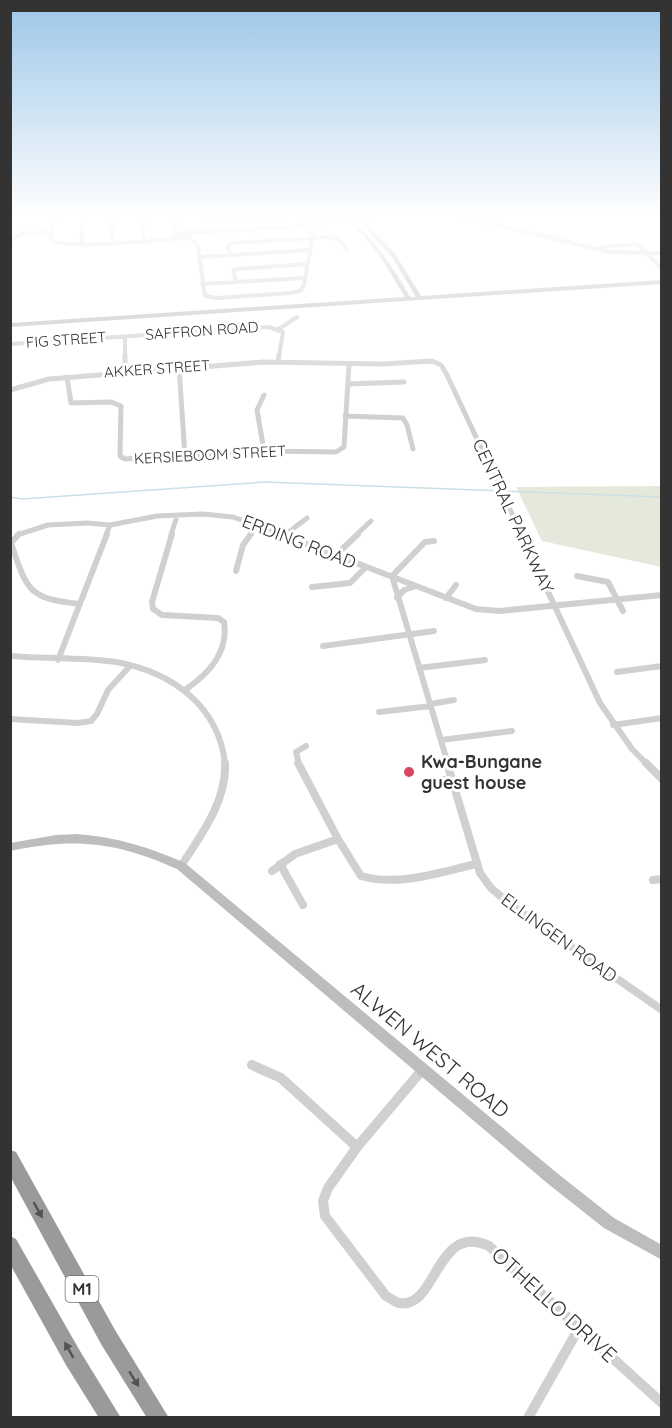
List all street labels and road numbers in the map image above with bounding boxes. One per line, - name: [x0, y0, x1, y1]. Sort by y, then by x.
- street label: SAFFRON ROAD: [145, 317, 259, 344]
- street label: FIG STREET: [25, 327, 107, 352]
- street label: AKKER STREET: [103, 355, 211, 382]
- street label: CENTRAL PARKWAY: [468, 435, 559, 597]
- street label: KERSIEBOOM STREET: [133, 441, 287, 468]
- street label: ERDING ROAD: [239, 509, 360, 574]
- street label: ELLINGEN ROAD: [497, 888, 622, 987]
- street label: ALWEN WEST ROAD: [346, 976, 515, 1123]
- street label: OTHELLO DRIVE: [487, 1241, 623, 1367]
- road number: M1: [66, 1276, 98, 1302]

